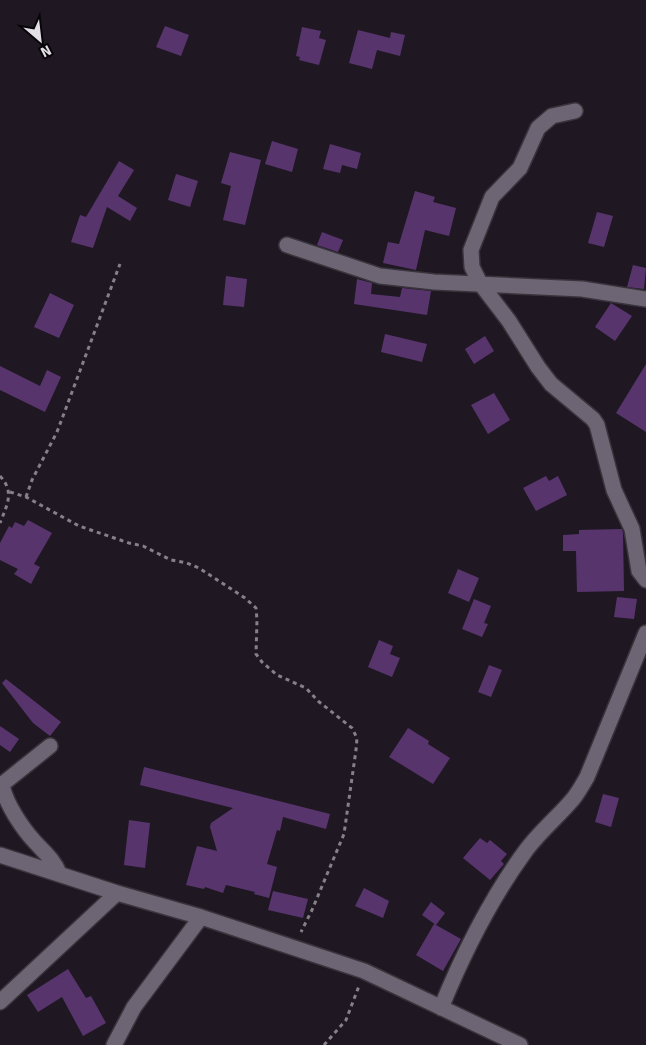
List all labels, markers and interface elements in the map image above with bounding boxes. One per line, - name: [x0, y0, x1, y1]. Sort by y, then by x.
- north arrow: [15, 15, 65, 65]
- text: N: [38, 41, 54, 61]

